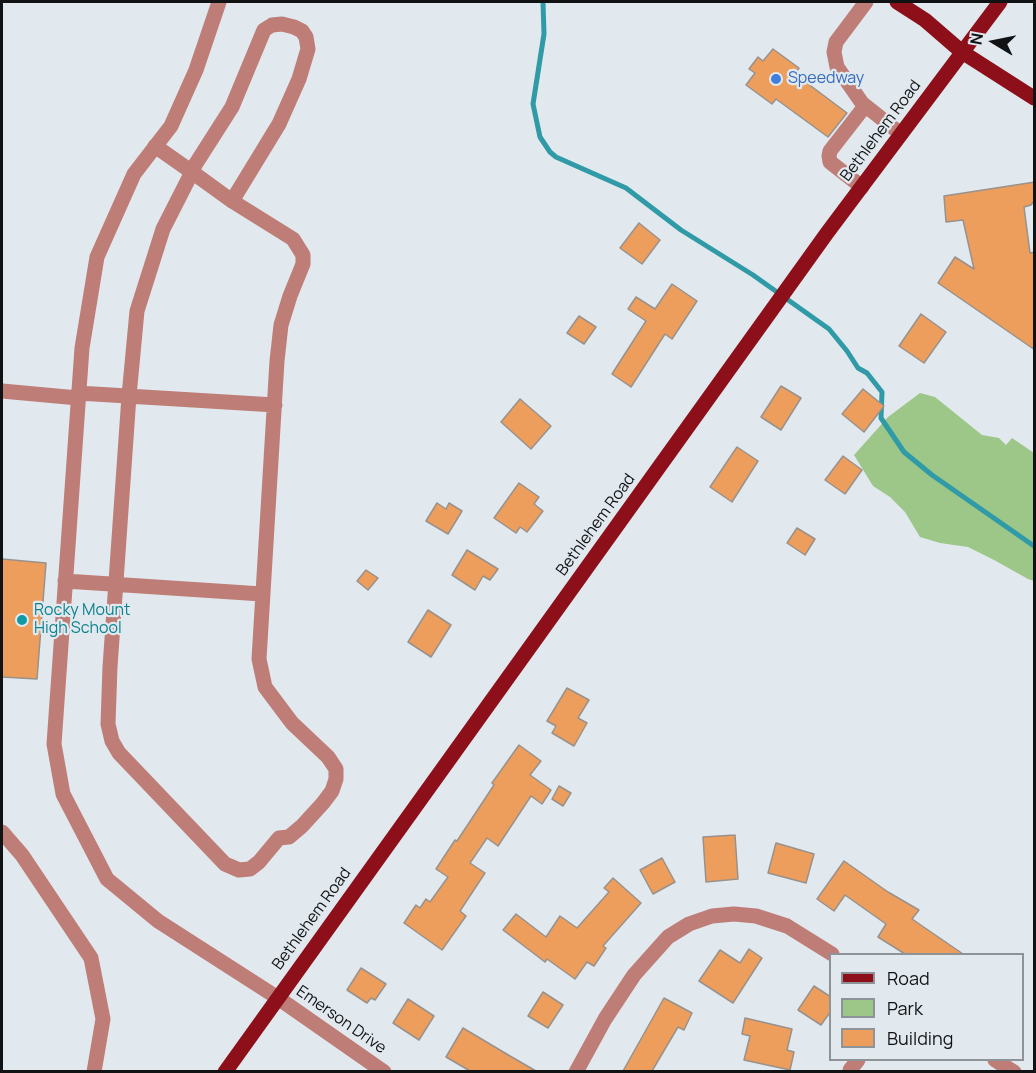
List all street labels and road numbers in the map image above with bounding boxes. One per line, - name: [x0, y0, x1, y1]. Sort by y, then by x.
- street label: Bethlehem Road: [837, 77, 925, 185]
- street label: Bethlehem Road: [553, 470, 639, 580]
- street label: Bethlehem Road: [269, 864, 355, 974]
- street label: Emerson Drive: [292, 982, 390, 1058]

